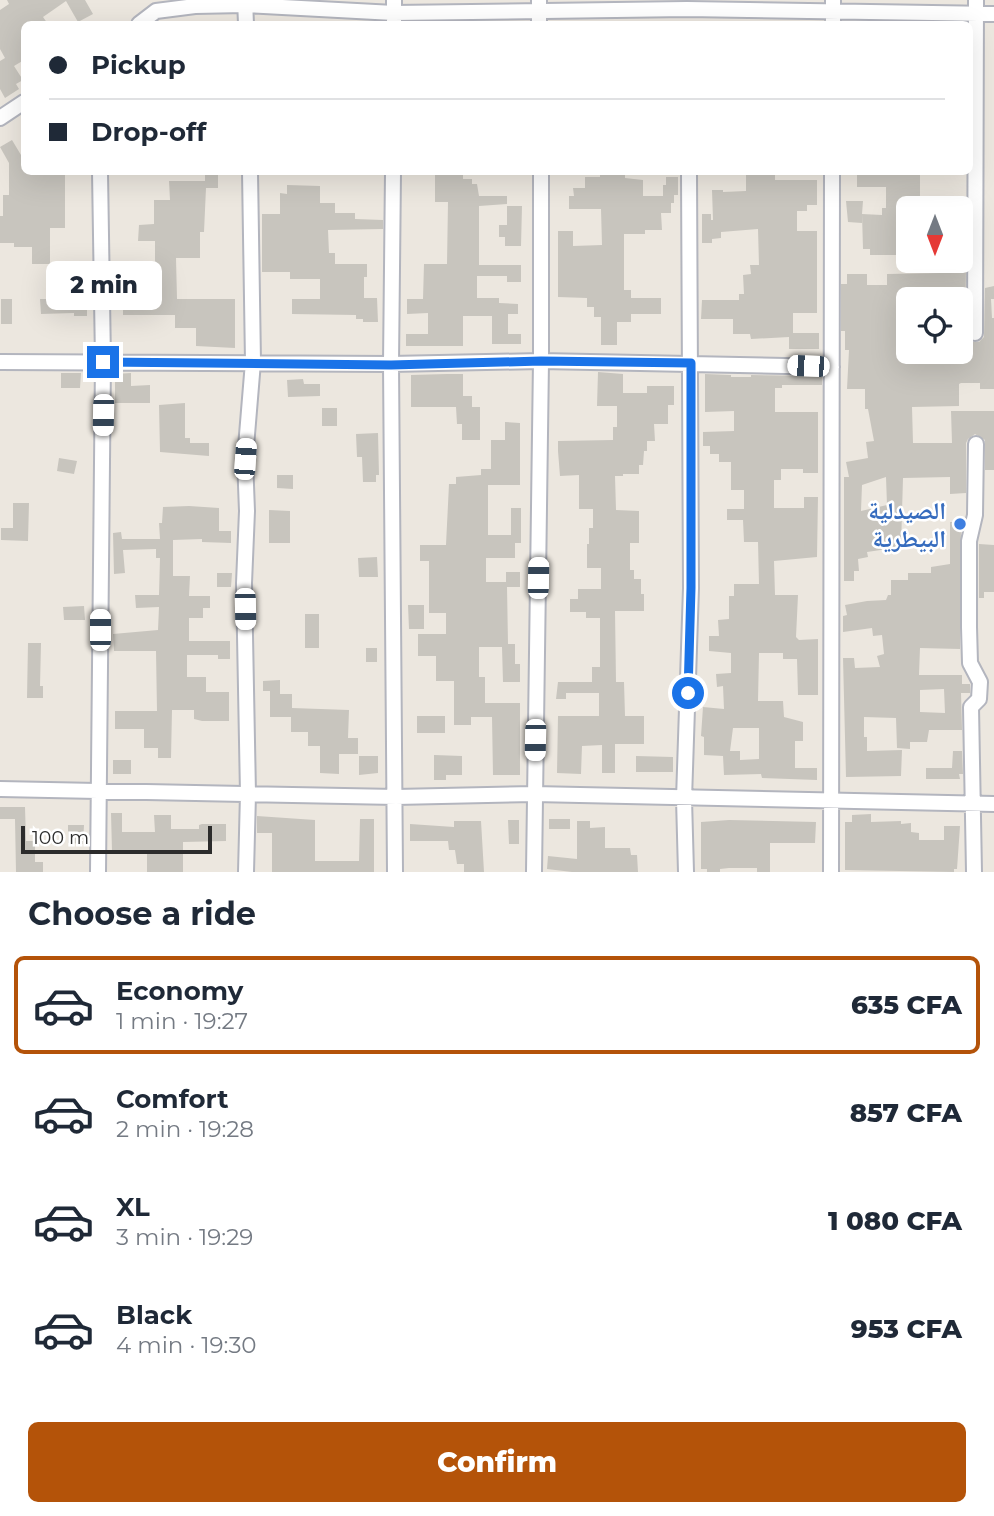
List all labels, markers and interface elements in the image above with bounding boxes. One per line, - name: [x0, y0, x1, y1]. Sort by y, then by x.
- text: Pickup: [91, 49, 186, 81]
- text: Drop-off: [91, 116, 206, 148]
- north arrow: [896, 196, 973, 273]
- map controls: [896, 196, 973, 364]
- callout: 2 min: [45, 260, 161, 310]
- text: 2 min: [70, 271, 138, 299]
- button: locate: [896, 287, 973, 364]
- route end: [87, 346, 119, 378]
- car: [787, 355, 830, 377]
- car: [93, 394, 114, 436]
- car: [234, 437, 257, 481]
- place label: الصيدلية البيطرية: [868, 496, 946, 553]
- marker: الصيدلية البيطرية: [952, 516, 968, 532]
- car: [528, 557, 549, 599]
- car: [235, 588, 256, 630]
- car: [90, 609, 111, 651]
- route start: [672, 677, 704, 709]
- car: [525, 719, 546, 761]
- scale bar: [21, 823, 212, 855]
- text: 100 m: [32, 826, 89, 849]
- text: Choose a ride: [28, 894, 256, 933]
- icon: car: [32, 974, 95, 1037]
- text: Economy: [116, 975, 243, 1007]
- text: 635 CFA: [851, 989, 962, 1021]
- text: 1 min · 19:27: [116, 1007, 248, 1035]
- icon: car: [32, 1082, 95, 1145]
- text: Comfort: [116, 1083, 228, 1115]
- text: 857 CFA: [850, 1097, 962, 1129]
- text: 2 min · 19:28: [116, 1115, 254, 1143]
- icon: car: [32, 1190, 95, 1253]
- text: XL: [116, 1191, 150, 1223]
- text: 1 080 CFA: [828, 1205, 962, 1237]
- text: 3 min · 19:29: [116, 1223, 253, 1251]
- icon: car: [32, 1298, 95, 1361]
- text: Black: [116, 1299, 192, 1331]
- text: 953 CFA: [851, 1313, 962, 1345]
- text: 4 min · 19:30: [116, 1331, 257, 1359]
- button: Confirm: [28, 1422, 966, 1502]

